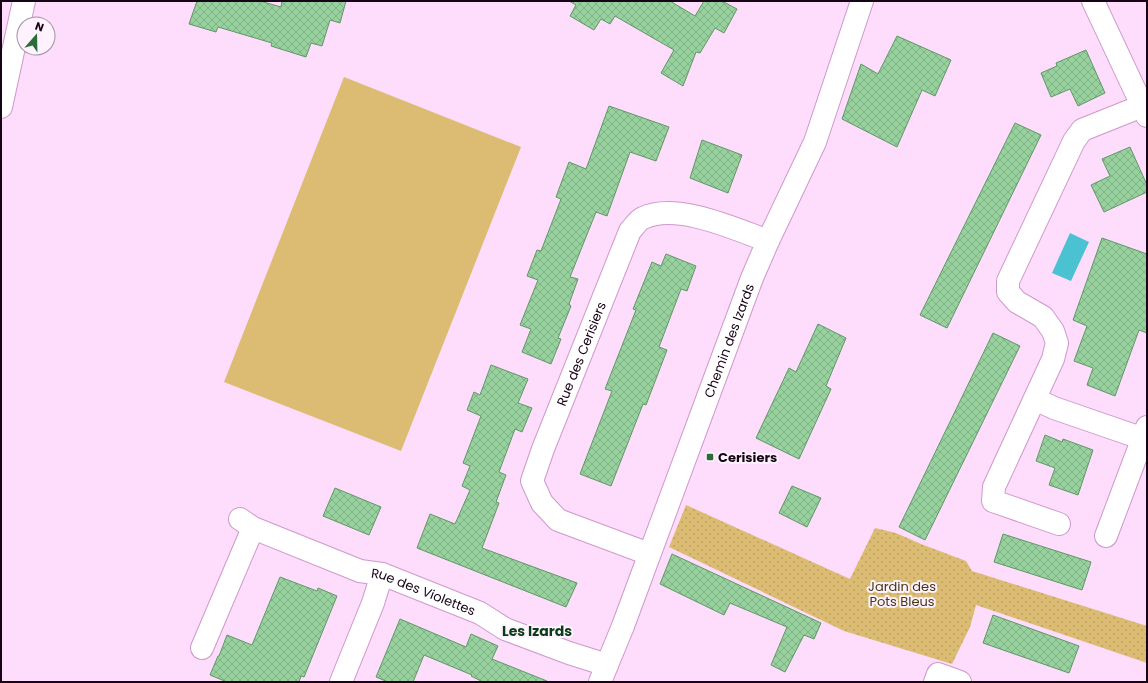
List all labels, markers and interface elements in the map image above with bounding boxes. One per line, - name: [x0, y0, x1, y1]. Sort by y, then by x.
- north arrow: [16, 16, 56, 56]
- text: N: [33, 18, 46, 36]
- street label: Chemin des Izards: [699, 281, 759, 400]
- street label: Rue des Cerisiers: [552, 299, 611, 409]
- place label: Cerisiers: [718, 448, 777, 467]
- marker: Cerisiers: [705, 452, 715, 462]
- street label: Rue des Violettes: [370, 564, 479, 620]
- park label: Jardin des Pots Bleus: [868, 577, 936, 611]
- district label: Les Izards: [502, 621, 572, 641]

